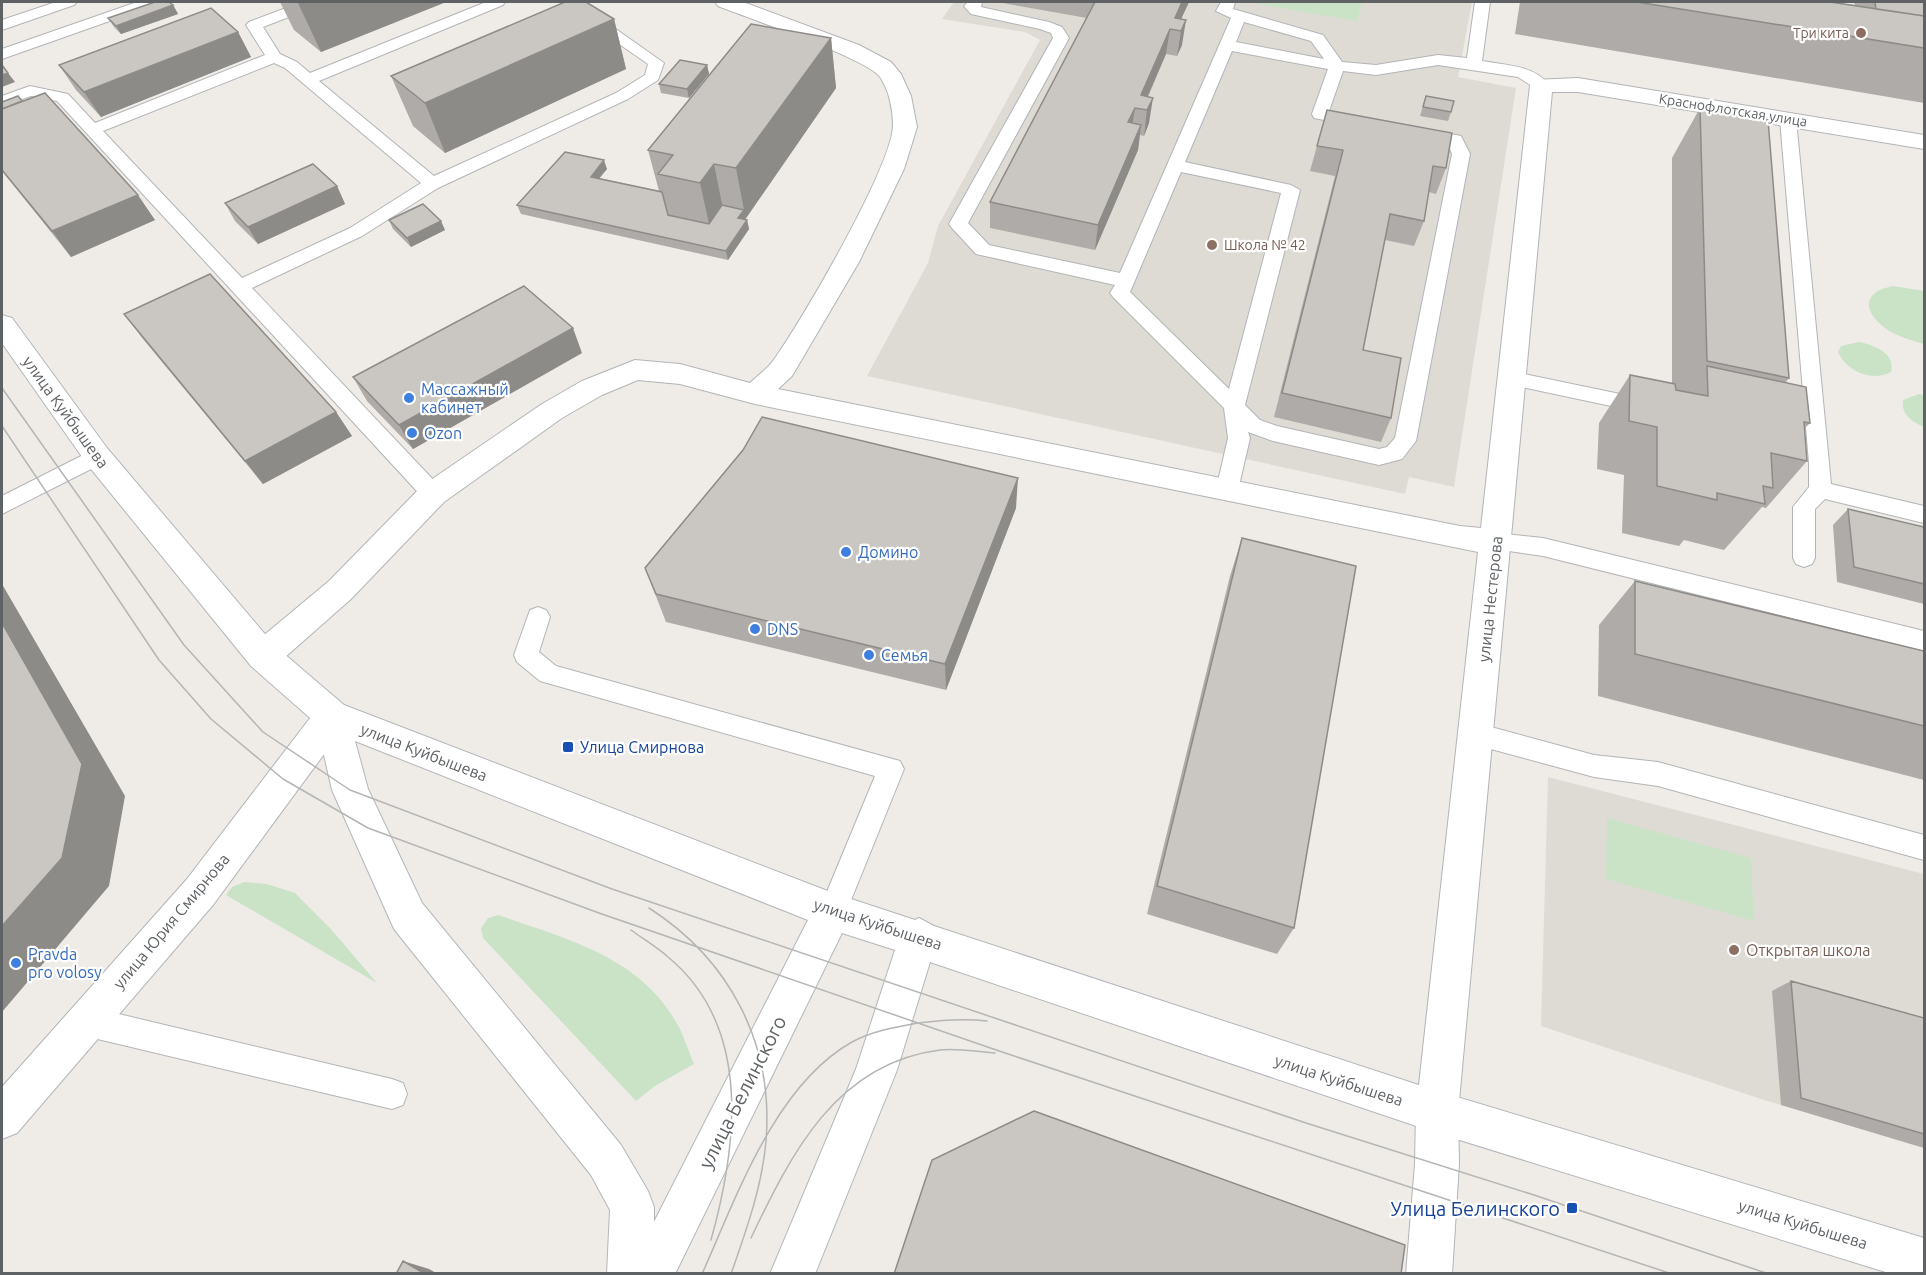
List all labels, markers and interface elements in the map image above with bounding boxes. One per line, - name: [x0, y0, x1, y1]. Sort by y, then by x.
- place label: Три кита: [1793, 25, 1849, 41]
- marker: Три кита: [1854, 26, 1868, 40]
- street label: Краснофлотская улица: [1658, 90, 1808, 130]
- place label: Школа № 42: [1224, 237, 1306, 253]
- marker: Школа № 42: [1205, 238, 1219, 252]
- street label: улица Куйбышева: [19, 353, 113, 471]
- place label: Массажный кабинет: [421, 380, 509, 416]
- marker: Массажный кабинет: [402, 391, 416, 405]
- place label: Ozon: [424, 424, 462, 442]
- marker: Ozon: [405, 426, 419, 440]
- street label: улица Нестерова: [1474, 535, 1506, 663]
- place label: Домино: [858, 543, 918, 561]
- marker: Домино: [839, 545, 853, 559]
- place label: DNS: [767, 620, 798, 638]
- marker: DNS: [748, 622, 762, 636]
- place label: Семья: [881, 646, 928, 664]
- marker: Семья: [862, 648, 876, 662]
- street label: улица Куйбышева: [358, 720, 490, 784]
- place label: Улица Смирнова: [580, 738, 704, 756]
- marker: Улица Смирнова: [561, 740, 575, 754]
- street label: улица Юрия Смирнова: [109, 850, 233, 992]
- street label: улица Куйбышева: [812, 895, 944, 953]
- place label: Открытая школа: [1746, 941, 1870, 959]
- marker: Открытая школа: [1727, 943, 1741, 957]
- place label: Pravda pro volosy: [28, 945, 102, 981]
- marker: Pravda pro volosy: [9, 956, 23, 970]
- street label: улица Белинского: [693, 1012, 791, 1172]
- street label: улица Куйбышева: [1273, 1051, 1405, 1109]
- street label: улица Куйбышева: [1736, 1196, 1870, 1252]
- place label: Улица Белинского: [1391, 1197, 1560, 1220]
- marker: Улица Белинского: [1565, 1201, 1579, 1215]

